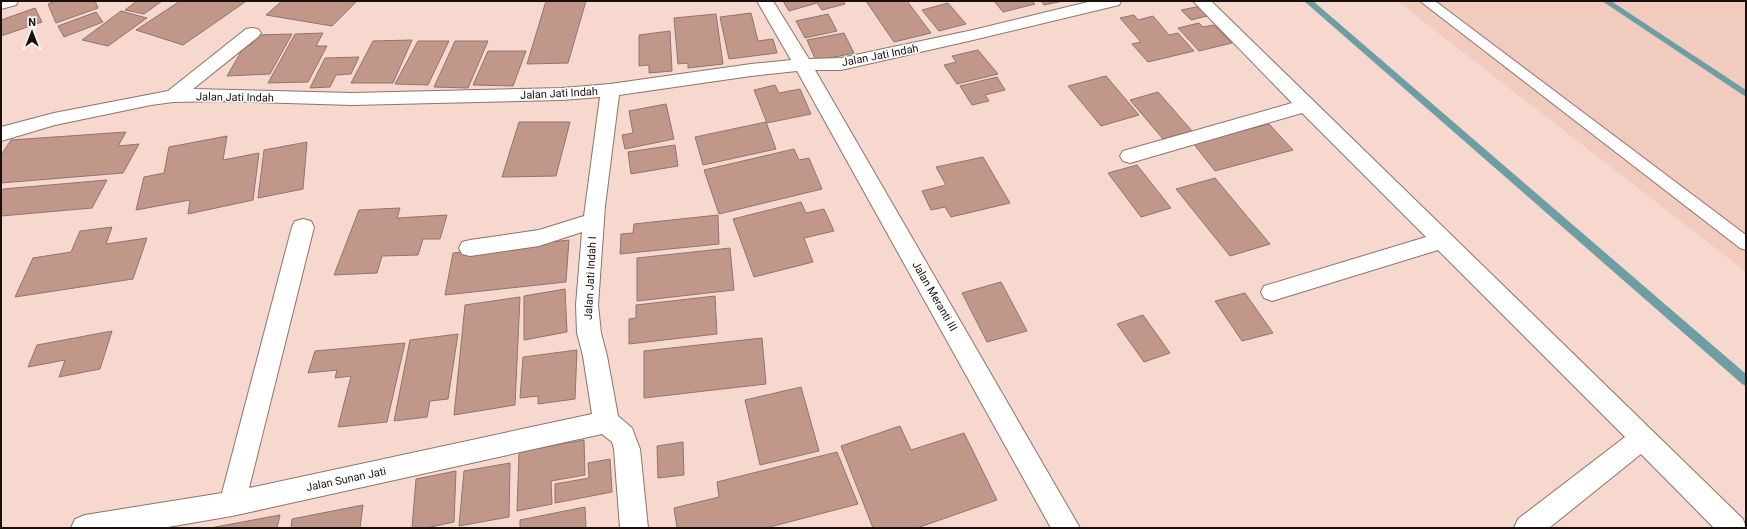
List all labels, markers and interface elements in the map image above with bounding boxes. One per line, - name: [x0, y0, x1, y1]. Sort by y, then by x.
- north arrow: [12, 12, 52, 52]
- text: N: [28, 16, 36, 29]
- street label: Jalan Jati Indah: [841, 42, 920, 69]
- street label: Jalan Jati Indah: [520, 85, 598, 102]
- street label: Jalan Jati Indah: [196, 90, 274, 105]
- street label: Jalan Jati Indah I: [582, 236, 599, 320]
- street label: Jalan Meranti III: [909, 259, 960, 333]
- street label: Jalan Sunan Jati: [305, 465, 387, 494]

